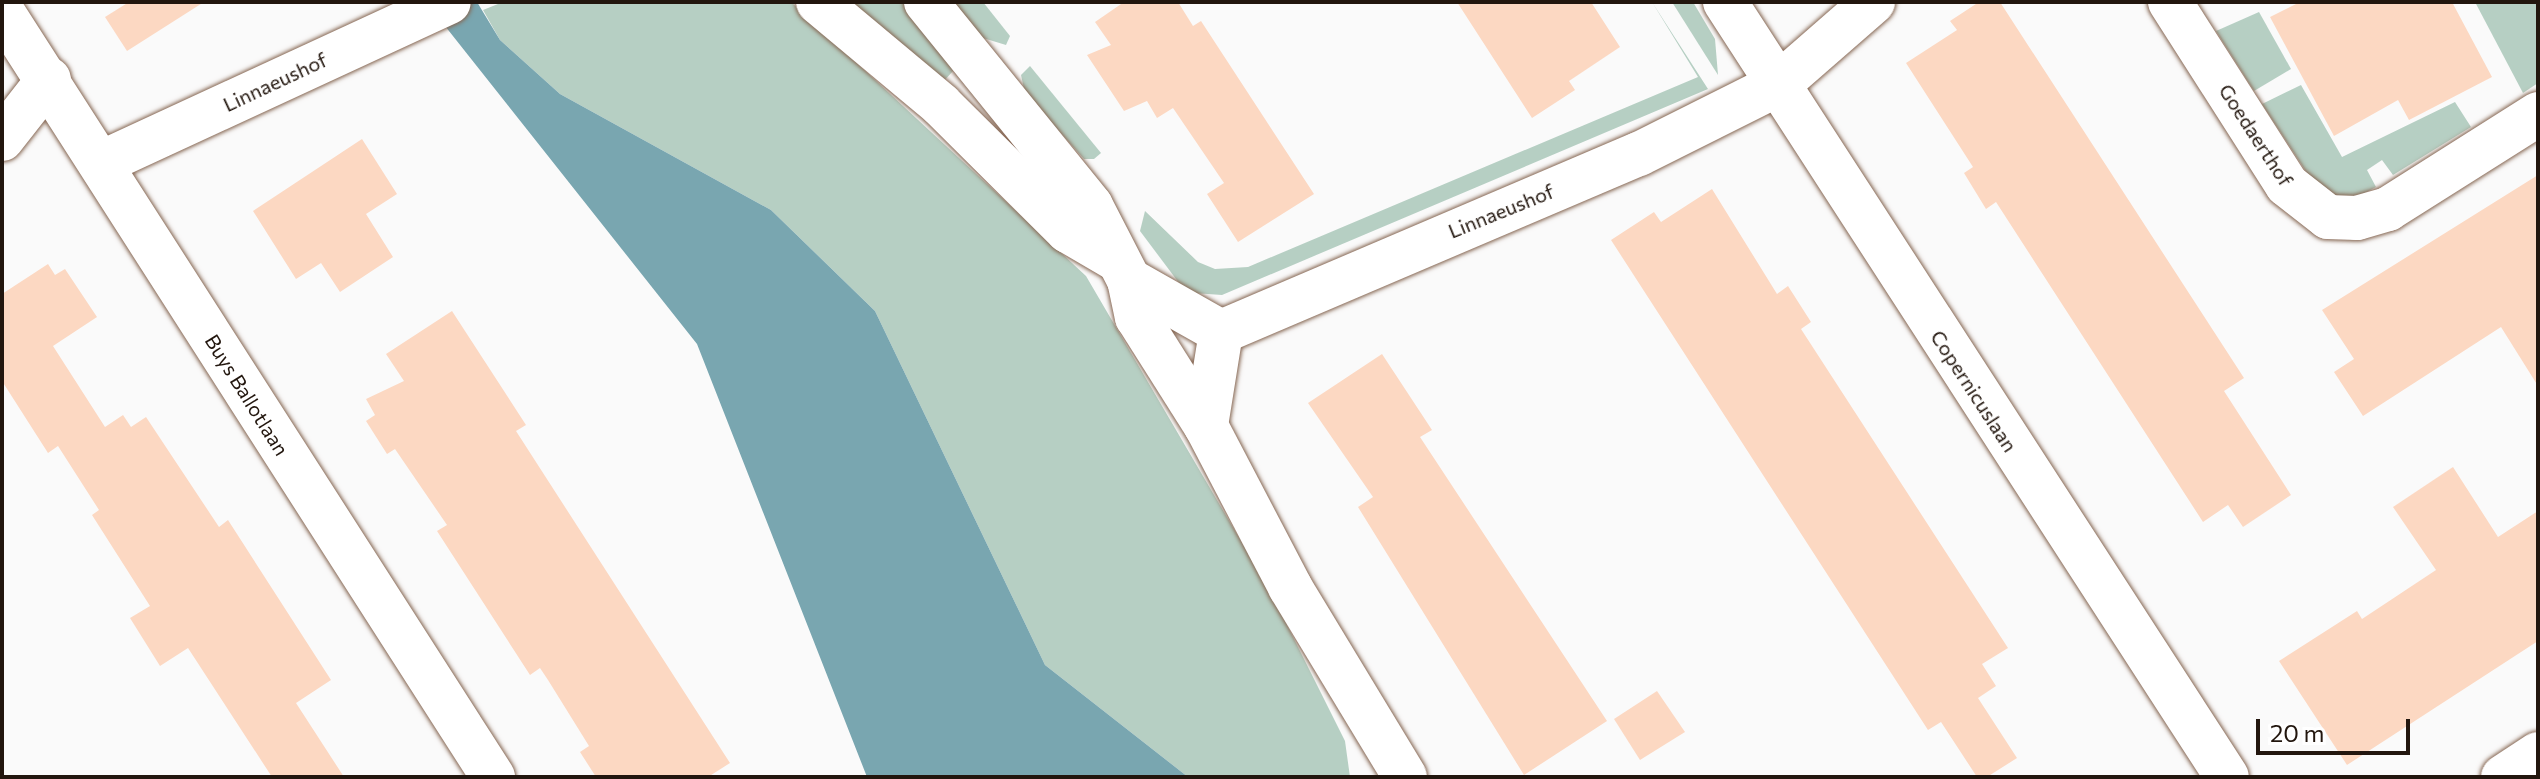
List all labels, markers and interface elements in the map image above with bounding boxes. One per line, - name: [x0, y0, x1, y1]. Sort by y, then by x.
- street label: Linnaeushof: [219, 47, 331, 117]
- street label: Goedaerthof: [2214, 79, 2298, 191]
- street label: Linnaeushof: [1445, 179, 1557, 243]
- street label: Copernicuslaan: [1926, 326, 2022, 456]
- street label: Buys Ballotlaan: [200, 330, 294, 460]
- scale bar: [2260, 703, 2414, 753]
- text: 20 m: [2270, 718, 2324, 747]

